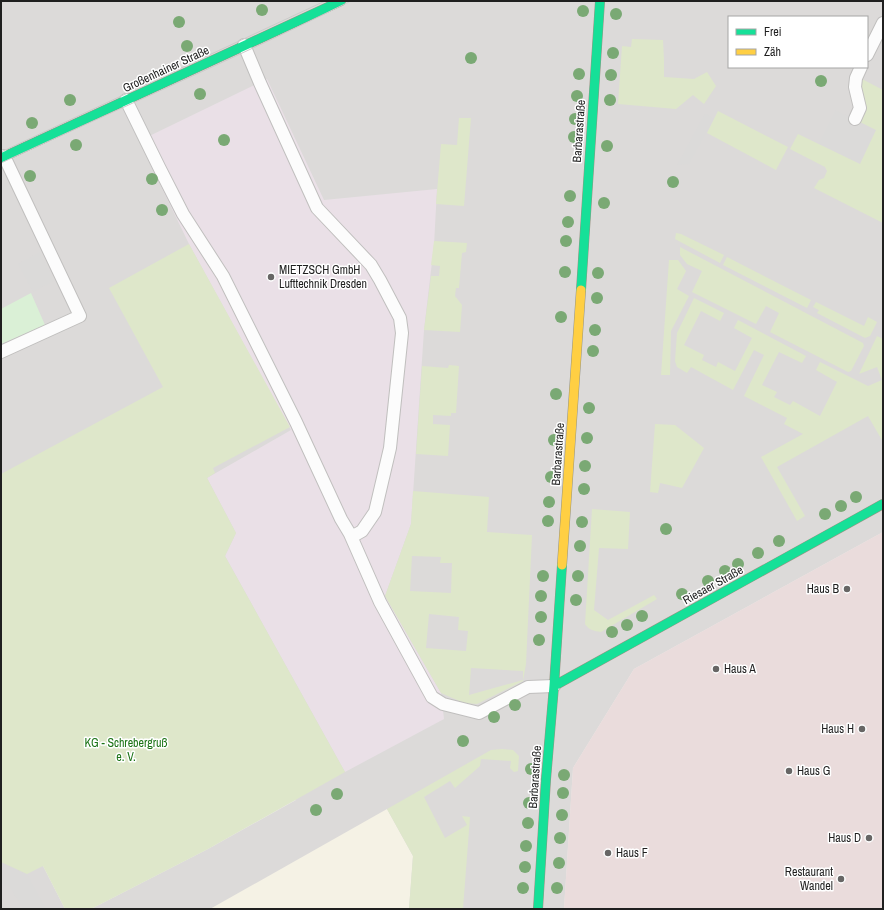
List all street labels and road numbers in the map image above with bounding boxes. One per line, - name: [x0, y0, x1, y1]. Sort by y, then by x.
- street label: Großenhainer Straße: [120, 42, 212, 96]
- street label: Barbarastraße: [569, 99, 589, 163]
- street label: Barbarastraße: [548, 422, 568, 486]
- street label: Riesaer Straße: [680, 562, 746, 608]
- street label: Barbarastraße: [525, 745, 545, 809]

